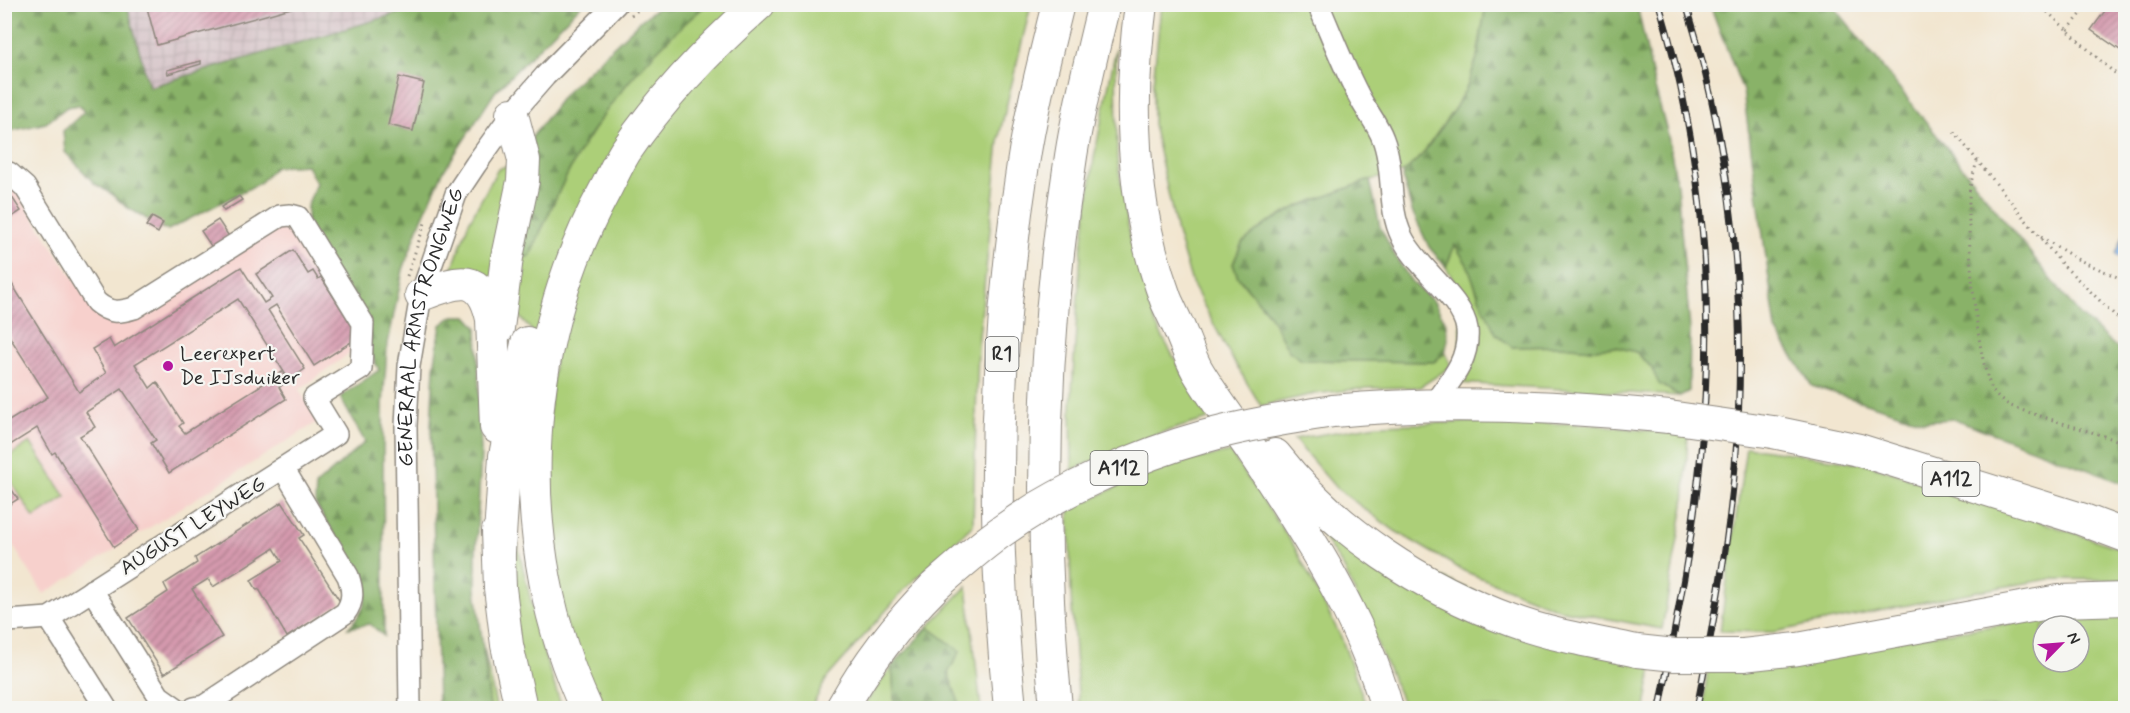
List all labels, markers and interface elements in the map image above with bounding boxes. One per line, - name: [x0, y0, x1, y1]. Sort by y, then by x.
- street label: GENERAAL ARMSTRONGWEG: [392, 184, 471, 467]
- road number: R1: [986, 337, 1018, 371]
- place label: Leerexpert De IJsduiker: [180, 340, 300, 392]
- marker: Leerexpert De IJsduiker: [161, 359, 175, 373]
- road number: A112: [1090, 451, 1148, 485]
- road number: A112: [1922, 462, 1980, 496]
- street label: AUGUST LEYWEG: [115, 470, 271, 582]
- north arrow: [2031, 614, 2091, 674]
- text: N: [2061, 629, 2085, 648]

